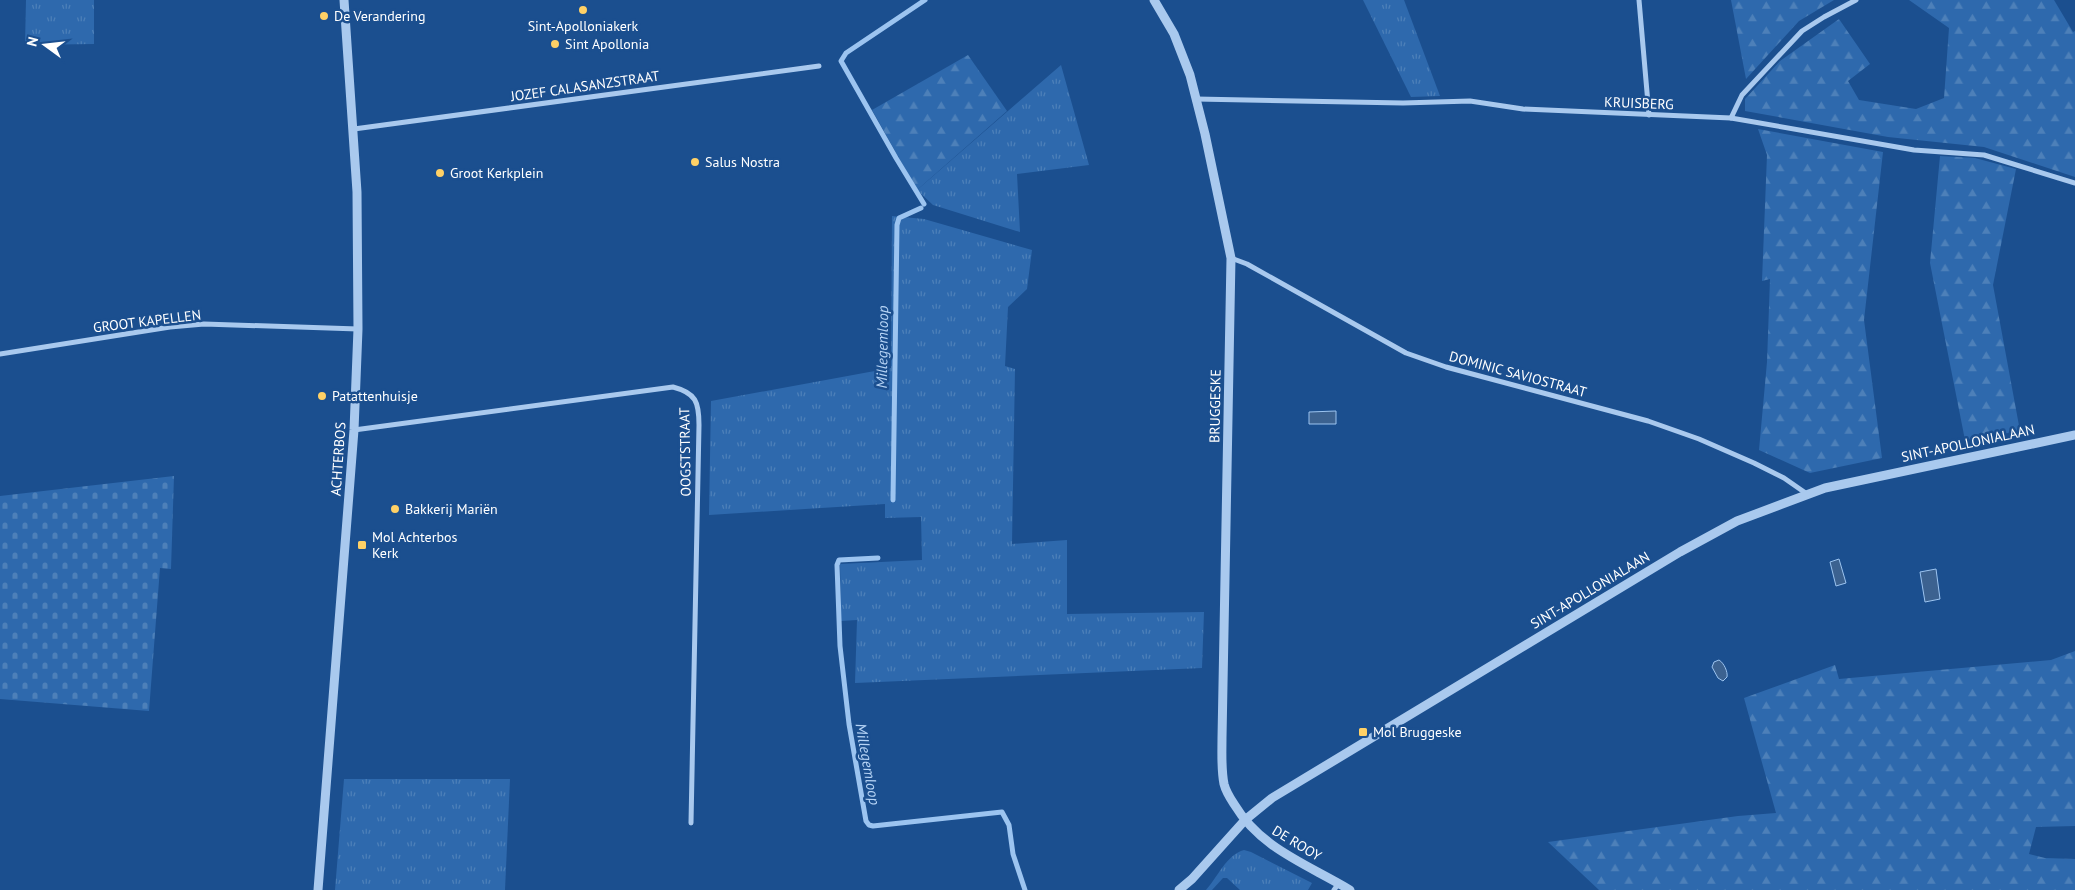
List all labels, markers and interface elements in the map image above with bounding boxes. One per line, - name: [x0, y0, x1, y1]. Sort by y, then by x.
- marker: Sint-Apolloniakerk: [577, 4, 589, 16]
- place label: De Verandering: [334, 7, 426, 25]
- marker: De Verandering: [318, 10, 330, 22]
- place label: Sint-Apolloniakerk: [528, 17, 639, 35]
- north arrow: [20, 20, 70, 70]
- text: N: [23, 35, 42, 48]
- place label: Sint Apollonia: [565, 35, 649, 53]
- marker: Sint Apollonia: [549, 38, 561, 50]
- street label: JOZEF CALASANZSTRAAT: [509, 67, 661, 105]
- street label: KRUISBERG: [1604, 93, 1674, 113]
- place label: Salus Nostra: [705, 153, 780, 171]
- marker: Salus Nostra: [689, 156, 701, 168]
- place label: Groot Kerkplein: [450, 164, 543, 182]
- marker: Groot Kerkplein: [434, 167, 446, 179]
- street label: GROOT KAPELLEN: [92, 305, 202, 337]
- water label: Millegemloop: [872, 305, 892, 389]
- street label: DOMINIC SAVIOSTRAAT: [1447, 347, 1589, 401]
- street label: BRUGGESKE: [1205, 369, 1225, 443]
- place label: Patattenhuisje: [332, 387, 418, 405]
- marker: Patattenhuisje: [316, 390, 328, 402]
- street label: OOGSTSTRAAT: [675, 407, 695, 497]
- street label: SINT-APOLLONIALAAN: [1900, 420, 2036, 466]
- street label: ACHTERBOS: [326, 421, 350, 497]
- place label: Bakkerij Mariën: [405, 500, 498, 518]
- marker: Bakkerij Mariën: [389, 503, 401, 515]
- place label: Mol Achterbos Kerk: [372, 528, 457, 562]
- marker: Mol Achterbos Kerk: [356, 539, 368, 551]
- street label: SINT-APOLLONIALAAN: [1527, 547, 1653, 633]
- water label: Millegemloop: [851, 722, 885, 807]
- place label: Mol Bruggeske: [1373, 723, 1462, 741]
- marker: Mol Bruggeske: [1357, 726, 1369, 738]
- street label: DE ROOY: [1269, 821, 1325, 865]

